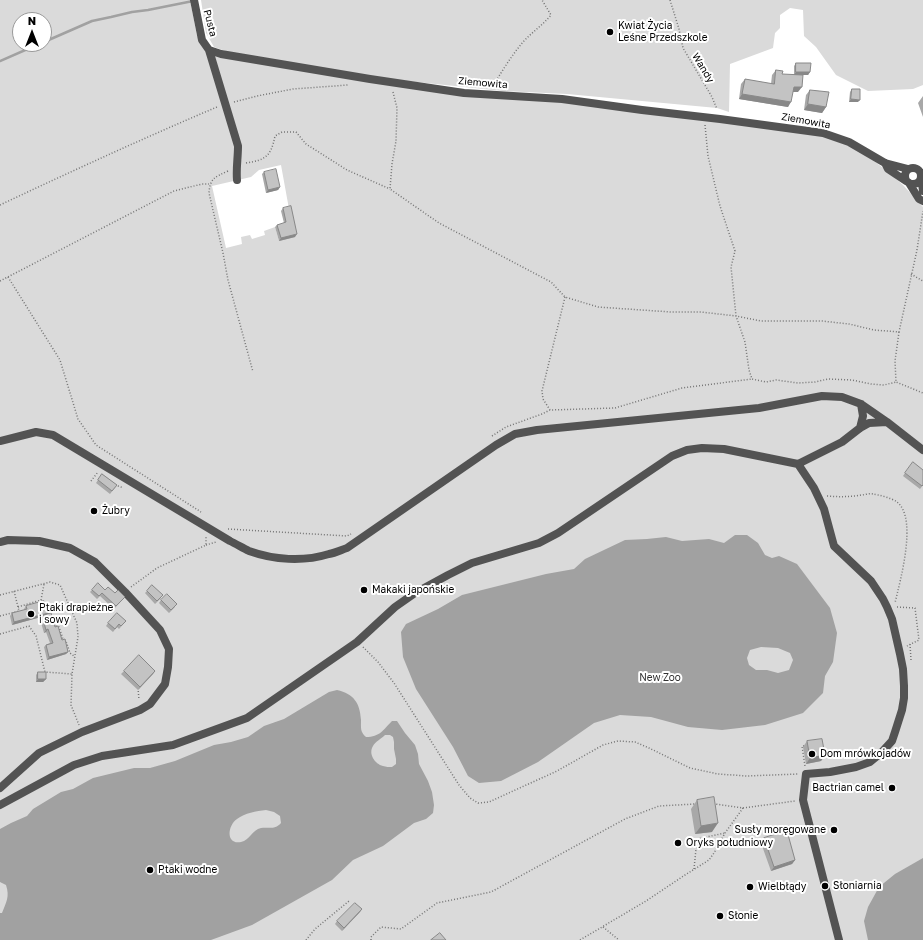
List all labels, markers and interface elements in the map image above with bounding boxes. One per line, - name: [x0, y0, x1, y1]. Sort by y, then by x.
- street label: Pusta: [201, 8, 219, 38]
- north arrow: [12, 12, 52, 52]
- text: N: [28, 14, 36, 27]
- place label: Kwiat Życia Leśne Przedszkole: [618, 20, 707, 44]
- marker: Kwiat Życia Leśne Przedszkole: [605, 27, 615, 37]
- street label: Wandy: [689, 51, 717, 85]
- street label: Ziemowita: [458, 75, 508, 91]
- street label: Ziemowita: [781, 111, 831, 131]
- place label: Żubry: [102, 505, 130, 517]
- marker: Żubry: [89, 506, 99, 516]
- place label: Makaki japońskie: [372, 584, 454, 596]
- marker: Makaki japońskie: [359, 585, 369, 595]
- place label: Ptaki drapieżne i sowy: [39, 602, 113, 626]
- marker: Ptaki drapieżne i sowy: [26, 609, 36, 619]
- park label: New Zoo: [639, 672, 681, 684]
- place label: Dom mrówkojadów: [820, 748, 911, 760]
- marker: Dom mrówkojadów: [807, 749, 817, 759]
- place label: Bactrian camel: [812, 782, 884, 794]
- marker: Bactrian camel: [887, 783, 897, 793]
- place label: Susły moręgowane: [735, 824, 826, 836]
- marker: Susły moręgowane: [829, 825, 839, 835]
- place label: Oryks południowy: [686, 837, 773, 849]
- marker: Oryks południowy: [673, 838, 683, 848]
- place label: Ptaki wodne: [158, 864, 217, 876]
- marker: Ptaki wodne: [145, 865, 155, 875]
- place label: Słoniarnia: [833, 880, 882, 892]
- place label: Wielbłądy: [758, 881, 806, 893]
- marker: Słoniarnia: [820, 881, 830, 891]
- marker: Wielbłądy: [745, 882, 755, 892]
- place label: Słonie: [728, 910, 758, 922]
- marker: Słonie: [715, 911, 725, 921]

